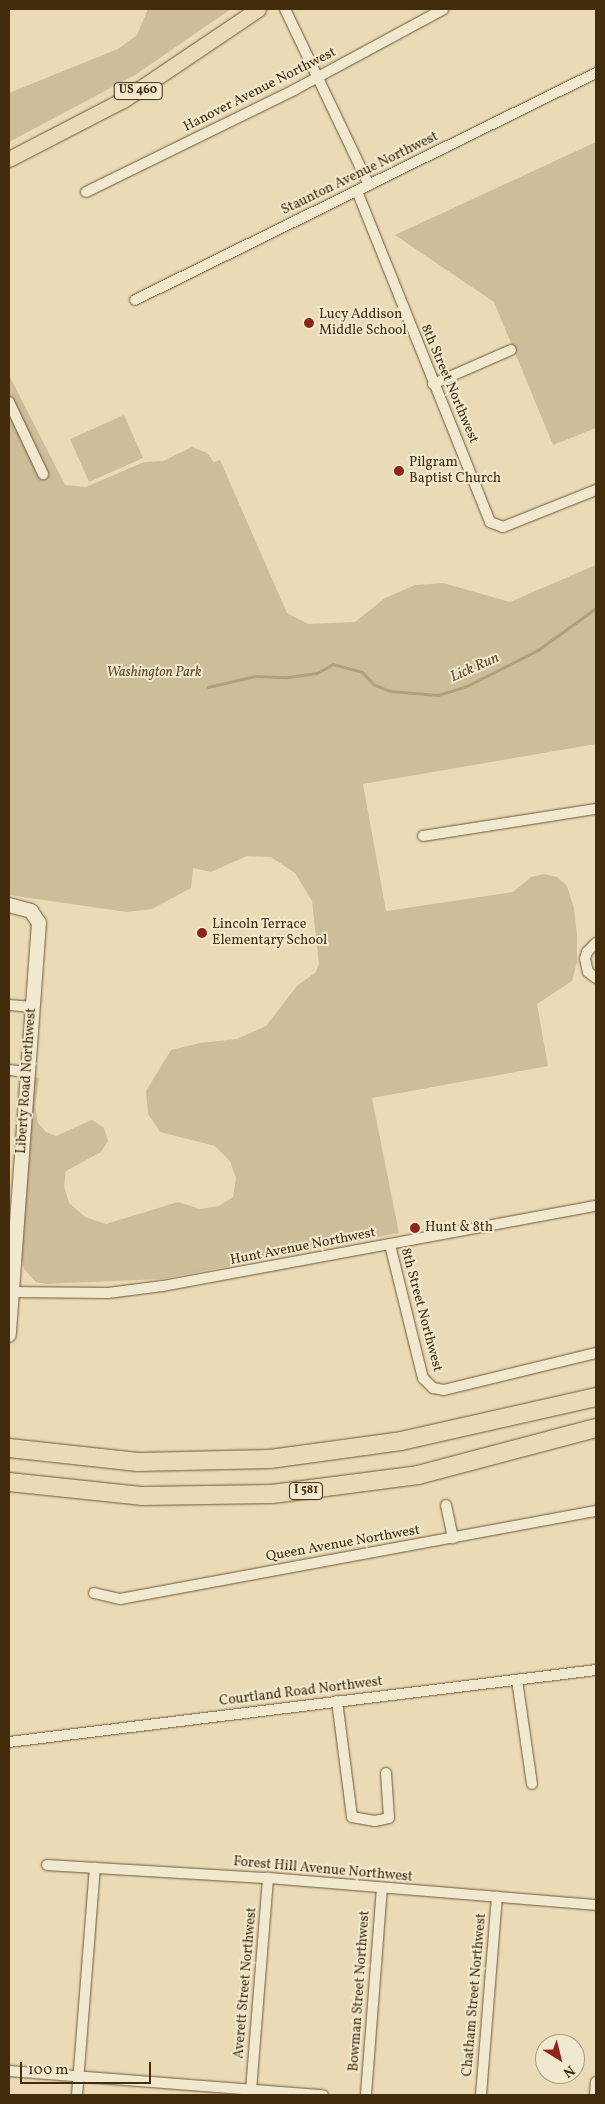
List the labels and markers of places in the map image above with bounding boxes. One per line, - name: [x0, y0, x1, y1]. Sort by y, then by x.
- place label: Lucy Addison Middle School: [319, 307, 407, 340]
- marker: Lucy Addison Middle School: [303, 317, 315, 329]
- place label: Pilgram Baptist Church: [409, 455, 501, 488]
- marker: Pilgram Baptist Church: [393, 465, 405, 477]
- place label: Lincoln Terrace Elementary School: [212, 917, 328, 950]
- marker: Lincoln Terrace Elementary School: [196, 927, 208, 939]
- place label: Hunt & 8th: [425, 1220, 493, 1236]
- marker: Hunt & 8th: [409, 1222, 421, 1234]

